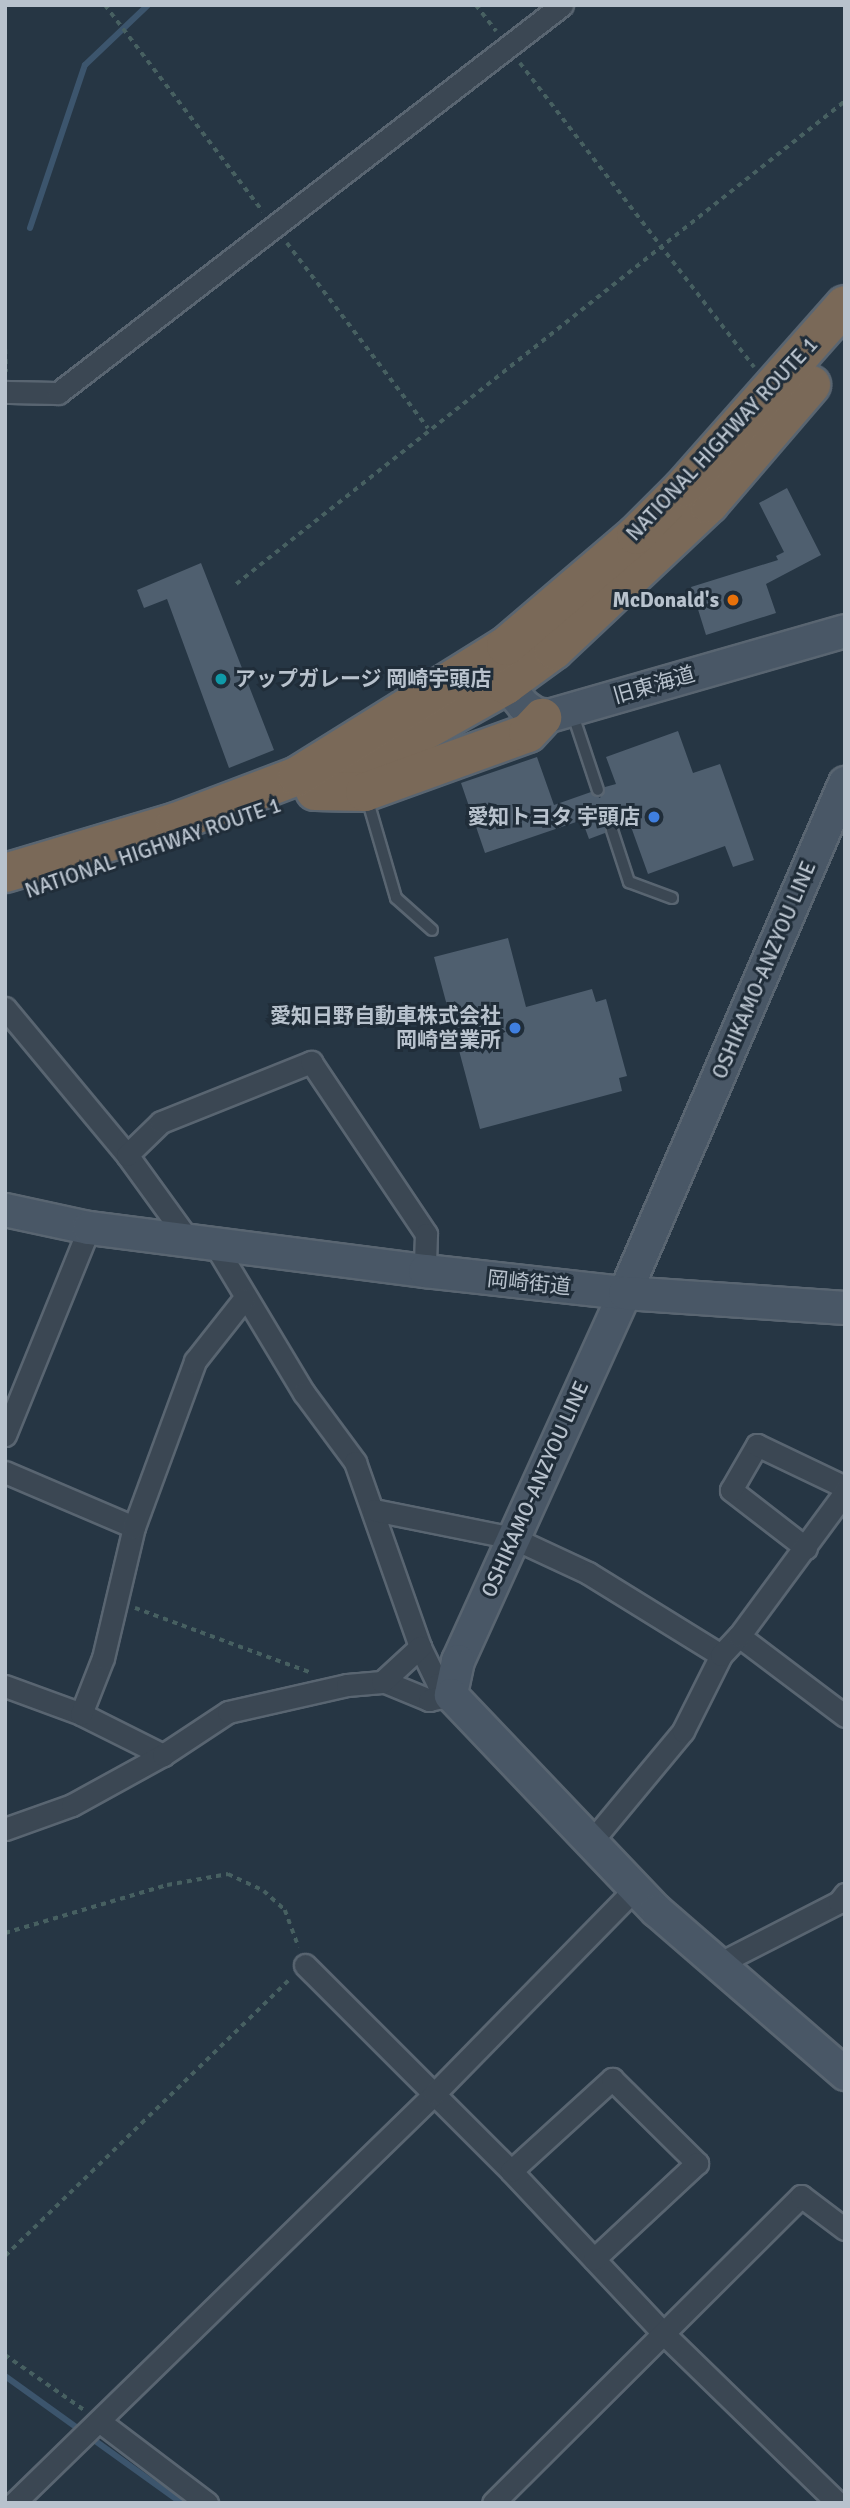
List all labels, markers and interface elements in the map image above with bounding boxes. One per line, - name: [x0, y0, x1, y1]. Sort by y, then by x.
- street label: NATIONAL HIGHWAY ROUTE 1: [621, 332, 823, 546]
- place label: McDonald's: [612, 587, 719, 613]
- marker: McDonald's: [725, 592, 741, 608]
- street label: 旧東海道: [610, 661, 698, 709]
- place label: アップガレージ 岡崎宇頭店: [235, 666, 492, 692]
- marker: アップガレージ 岡崎宇頭店: [213, 671, 229, 687]
- street label: NATIONAL HIGHWAY ROUTE 1: [22, 792, 284, 904]
- place label: 愛知トヨタ 宇頭店: [467, 804, 640, 830]
- marker: 愛知トヨタ 宇頭店: [646, 809, 662, 825]
- street label: OSHIKAMO-ANZYOU LINE: [707, 857, 821, 1083]
- place label: 愛知日野自動車株式会社 岡崎営業所: [270, 1003, 501, 1053]
- marker: 愛知日野自動車株式会社 岡崎営業所: [507, 1020, 523, 1036]
- street label: 岡崎街道: [486, 1266, 572, 1300]
- street label: OSHIKAMO-ANZYOU LINE: [476, 1377, 594, 1601]

